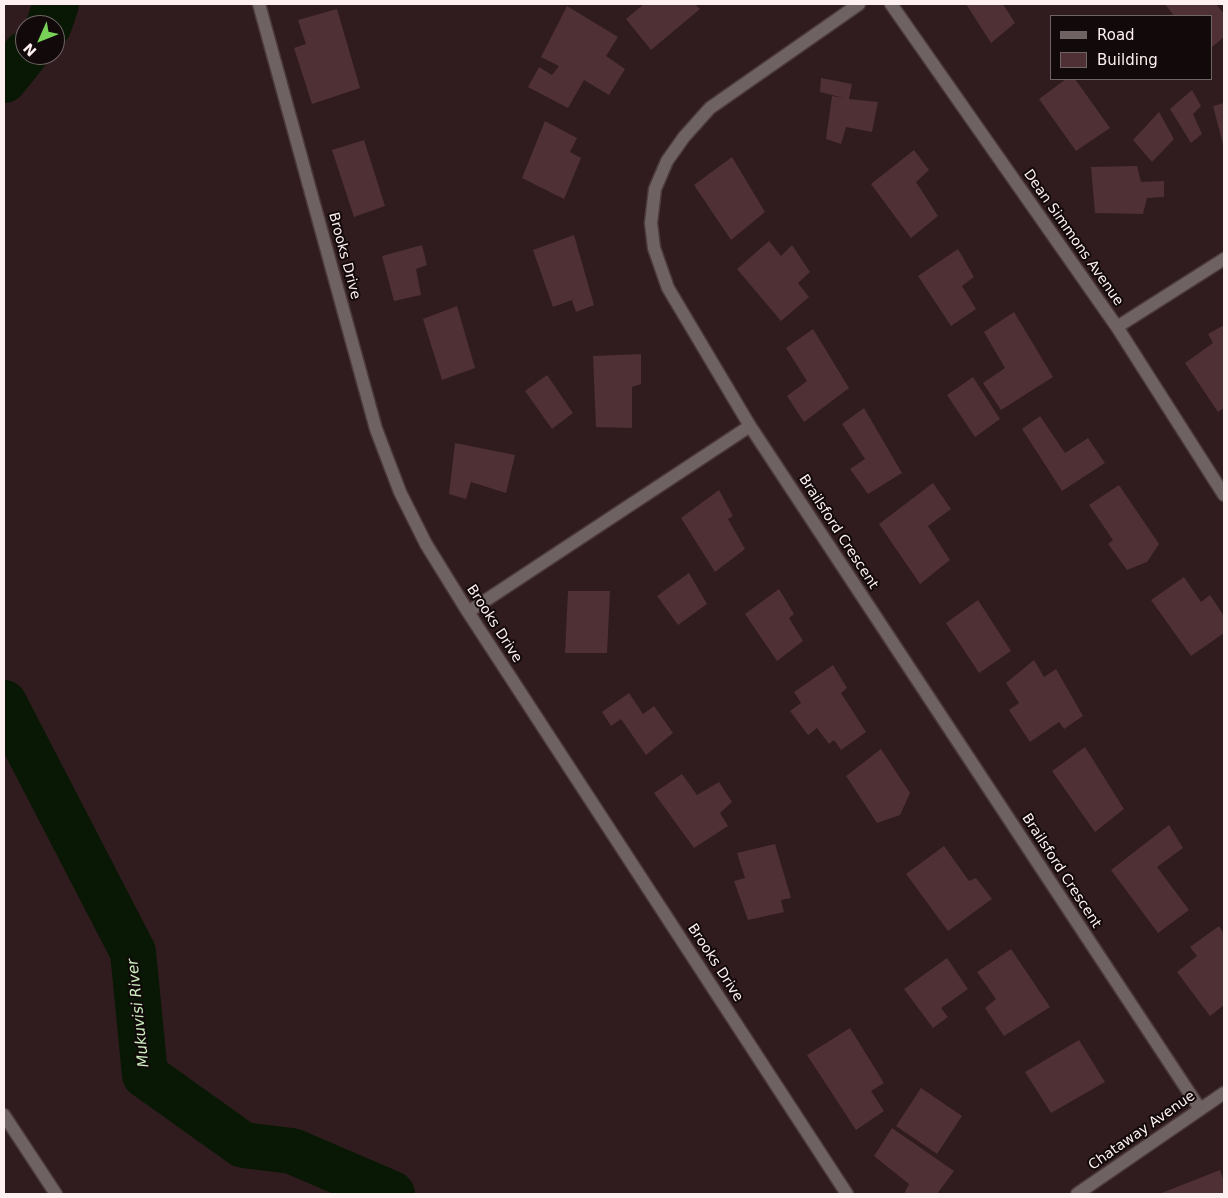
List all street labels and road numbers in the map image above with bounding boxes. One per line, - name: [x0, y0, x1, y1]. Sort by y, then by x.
- street label: Dean Simmons Avenue: [1020, 167, 1126, 309]
- street label: Brooks Drive: [324, 211, 364, 301]
- street label: Brailsford Crescent: [795, 472, 881, 592]
- street label: Brooks Drive: [463, 582, 525, 666]
- street label: Brailsford Crescent: [1018, 811, 1104, 931]
- street label: Brooks Drive: [684, 921, 746, 1005]
- street label: Chataway Avenue: [1086, 1088, 1198, 1174]

